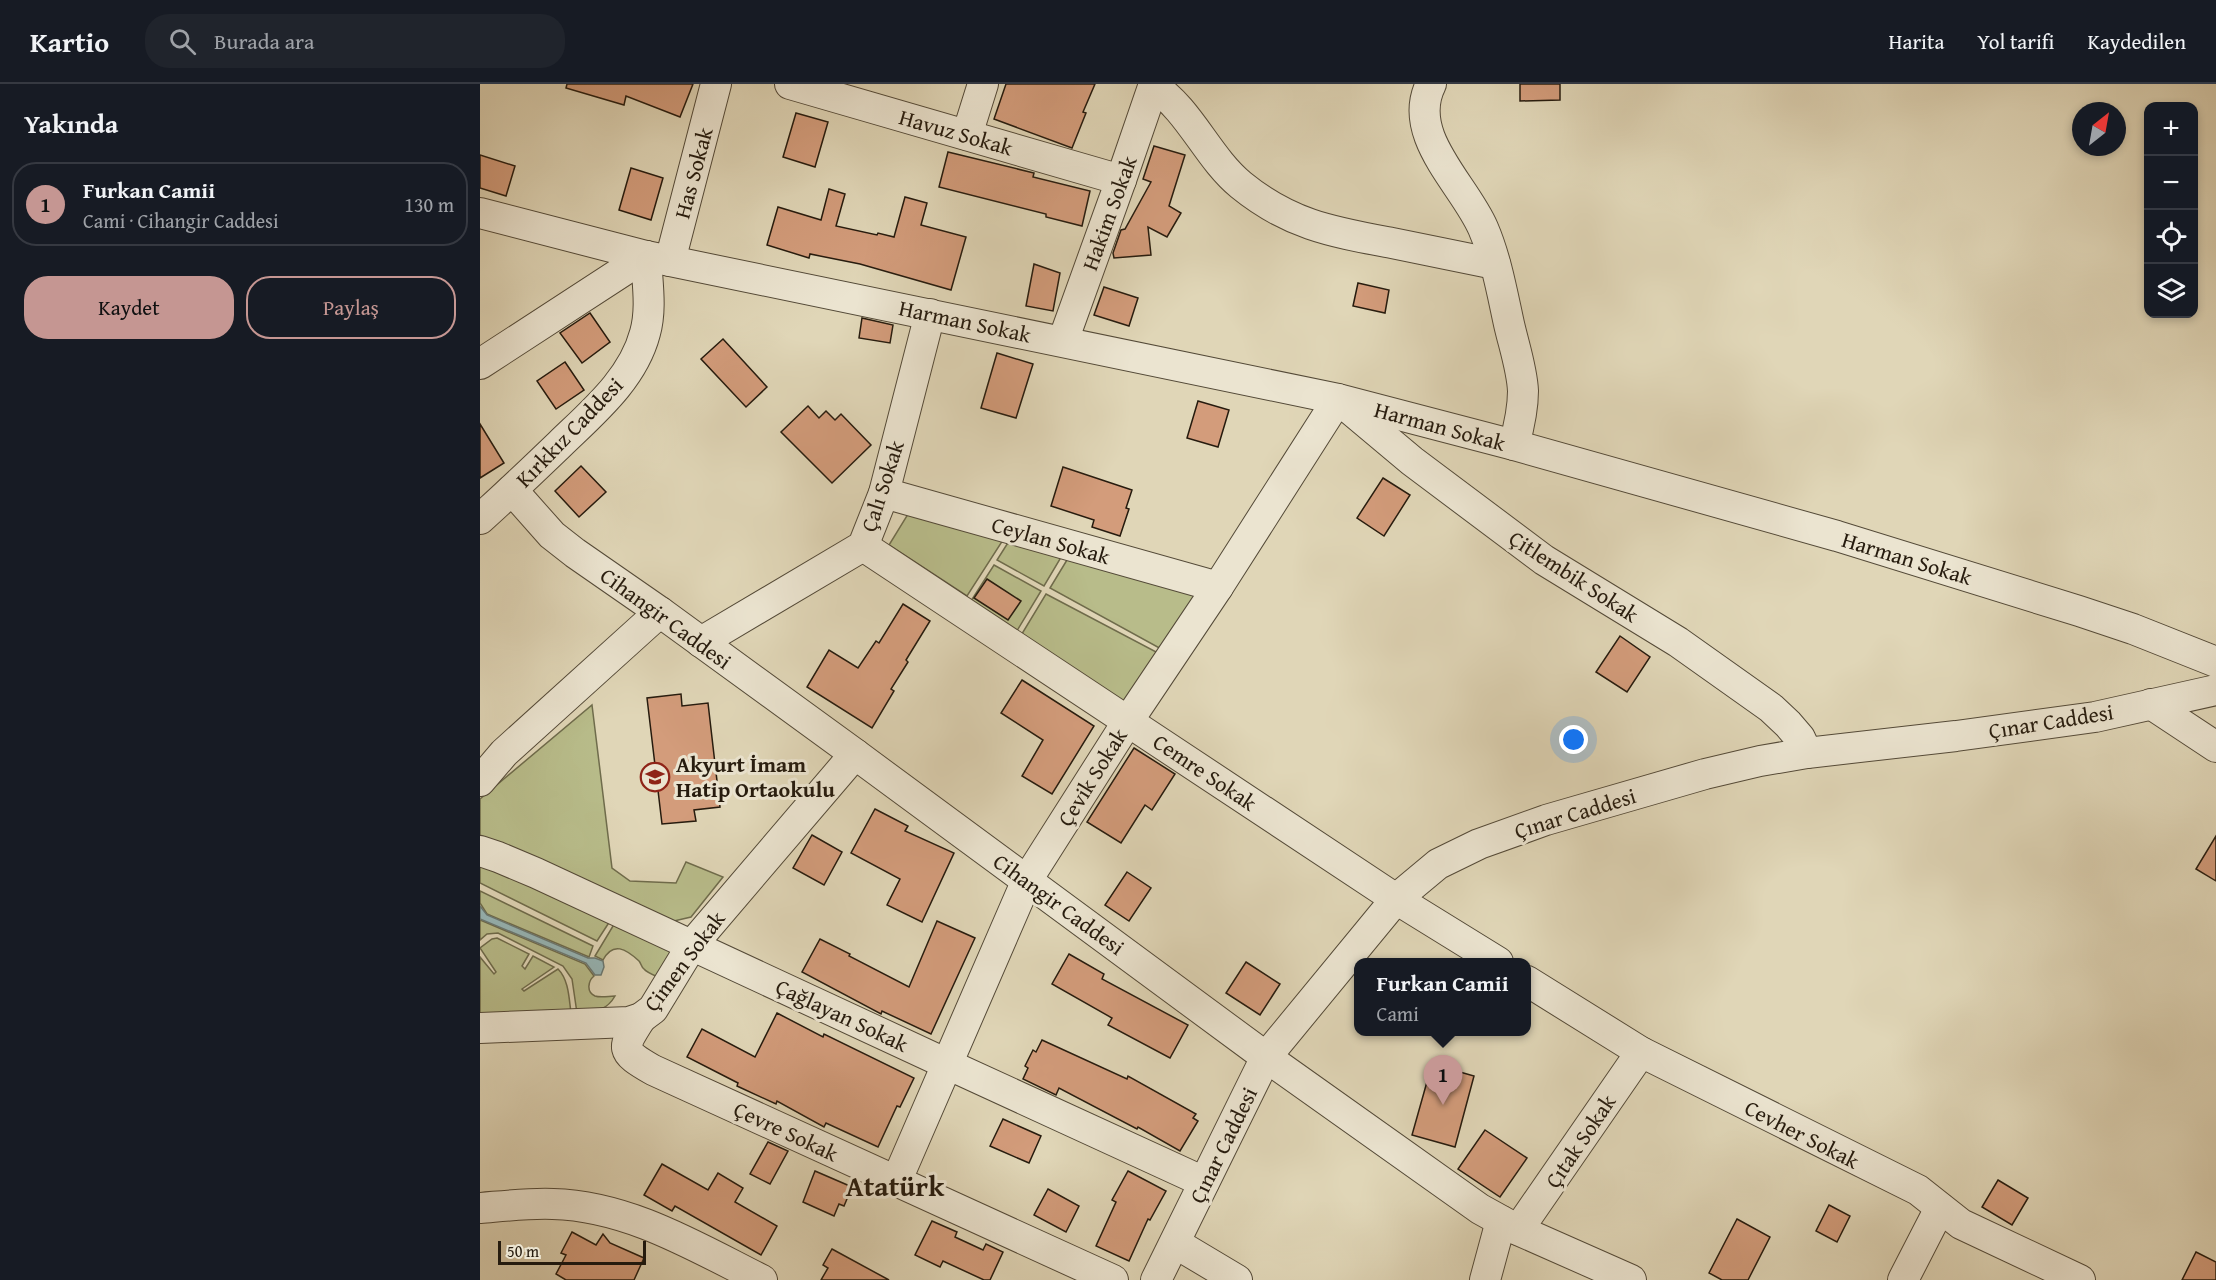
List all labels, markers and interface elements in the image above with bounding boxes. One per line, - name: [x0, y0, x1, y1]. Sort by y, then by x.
- search box: [145, 14, 565, 68]
- text: Kartio: [30, 21, 109, 62]
- icon: search: [166, 25, 199, 58]
- text: Burada ara: [214, 25, 314, 57]
- text: Harita: [1889, 26, 1944, 57]
- text: Yol tarifi: [1977, 26, 2054, 57]
- text: Kaydedilen: [2087, 26, 2186, 57]
- street label: Havuz Sokak: [895, 101, 1017, 164]
- north arrow: [2072, 102, 2126, 156]
- map controls: [2144, 102, 2198, 318]
- button: +: [2144, 102, 2198, 156]
- text: Yakında: [24, 104, 118, 143]
- street label: Has Sokak: [665, 123, 721, 222]
- street label: Hakim Sokak: [1073, 150, 1145, 275]
- button: −: [2144, 156, 2198, 210]
- text: Furkan Camii: [83, 174, 215, 206]
- text: 1: [40, 190, 51, 219]
- text: 130 m: [404, 190, 454, 219]
- text: Cami · Cihangir Caddesi: [83, 206, 279, 235]
- button: locate: [2144, 210, 2198, 264]
- button: layers: [2144, 264, 2198, 318]
- button: Kaydet: [24, 276, 234, 339]
- button: Paylaş: [246, 276, 456, 339]
- street label: Harman Sokak: [896, 291, 1035, 351]
- street label: Kırkkız Caddesi: [508, 370, 630, 494]
- street label: Harman Sokak: [1371, 393, 1510, 459]
- street label: Çalı Sokak: [852, 435, 912, 536]
- street label: Ceylan Sokak: [988, 508, 1115, 572]
- street label: Çitlembik Sokak: [1503, 522, 1646, 630]
- street label: Harman Sokak: [1838, 523, 1977, 593]
- street label: Cihangir Caddesi: [594, 559, 738, 677]
- street label: Çınar Caddesi: [1986, 695, 2116, 747]
- street label: Çevik Sokak: [1049, 721, 1135, 832]
- street label: Cemre Sokak: [1147, 725, 1264, 819]
- your location: [1559, 725, 1588, 754]
- place label: Akyurt İmam Hatip Ortaokulu: [676, 748, 835, 805]
- school or university icon: Akyurt İmam Hatip Ortaokulu: [639, 761, 671, 793]
- street label: Çınar Caddesi: [1510, 779, 1640, 847]
- street label: Cihangir Caddesi: [987, 845, 1131, 963]
- street label: Çimen Sokak: [636, 903, 733, 1018]
- popup: [1354, 958, 1531, 1036]
- text: Furkan Camii: [1377, 967, 1508, 999]
- street label: Çağlayan Sokak: [771, 970, 914, 1060]
- text: Cami: [1377, 999, 1419, 1028]
- pin: 1: [1424, 1056, 1462, 1105]
- street label: Çınar Caddesi: [1181, 1081, 1265, 1209]
- street label: Çıtak Sokak: [1537, 1087, 1624, 1194]
- street label: Cevher Sokak: [1739, 1091, 1865, 1177]
- street label: Çevre Sokak: [729, 1093, 844, 1169]
- district label: Atatürk: [846, 1165, 945, 1206]
- scale bar: [498, 1238, 646, 1266]
- text: 50 m: [507, 1239, 539, 1263]

